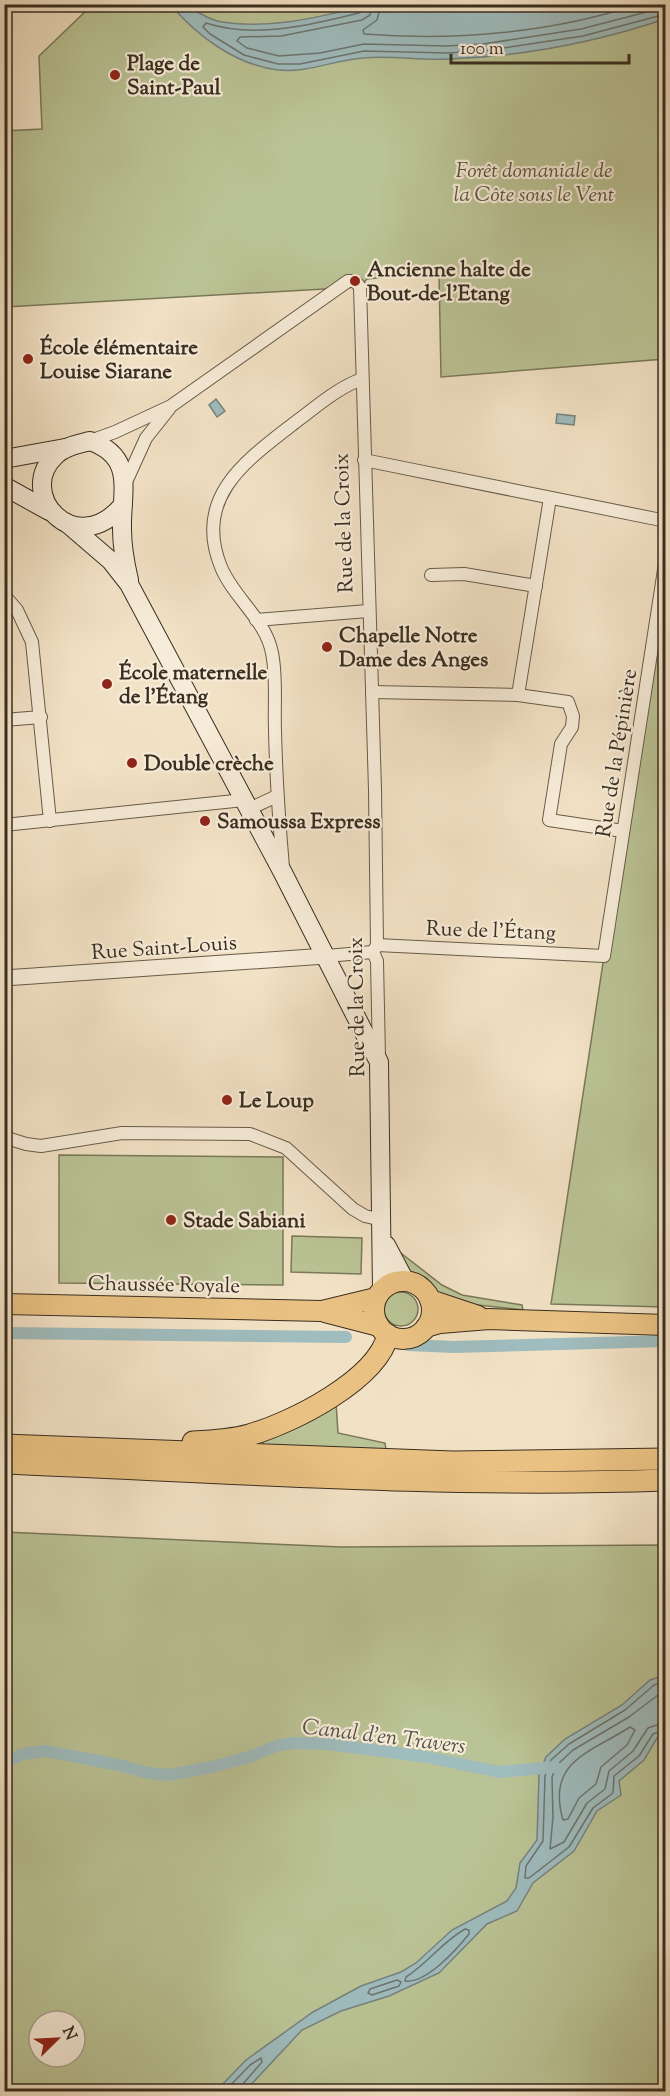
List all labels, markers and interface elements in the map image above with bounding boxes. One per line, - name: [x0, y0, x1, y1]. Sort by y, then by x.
- scale bar: [451, 27, 630, 65]
- text: 100 m: [460, 37, 504, 63]
- place label: Plage de Saint-Paul: [127, 50, 221, 104]
- marker: Plage de Saint-Paul: [108, 68, 122, 82]
- park label: Forêt domaniale de la Côte sous le Vent: [454, 157, 614, 211]
- place label: Ancienne halte de Bout-de-l'Etang: [367, 256, 531, 310]
- marker: Ancienne halte de Bout-de-l'Etang: [348, 274, 362, 288]
- place label: École élémentaire Louise Siarane: [40, 334, 198, 388]
- marker: École élémentaire Louise Siarane: [21, 352, 35, 366]
- street label: Rue de la Croix: [328, 452, 362, 594]
- place label: Chapelle Notre Dame des Anges: [339, 622, 488, 676]
- marker: Chapelle Notre Dame des Anges: [320, 640, 334, 654]
- place label: École maternelle de l'Étang: [119, 659, 268, 713]
- street label: Rue de la Pépinière: [590, 667, 646, 840]
- marker: École maternelle de l'Étang: [100, 677, 114, 691]
- place label: Double crèche: [144, 750, 274, 780]
- marker: Double crèche: [125, 756, 139, 770]
- place label: Samoussa Express: [217, 808, 380, 838]
- marker: Samoussa Express: [198, 814, 212, 828]
- street label: Rue de l'Étang: [425, 915, 556, 949]
- street label: Rue Saint-Louis: [90, 929, 238, 969]
- street label: Rue de la Croix: [342, 937, 374, 1077]
- place label: Le Loup: [239, 1087, 314, 1117]
- marker: Le Loup: [220, 1093, 234, 1107]
- place label: Stade Sabiani: [183, 1207, 306, 1237]
- marker: Stade Sabiani: [164, 1213, 178, 1227]
- street label: Chaussée Royale: [88, 1270, 240, 1302]
- water label: Canal d'en Travers: [300, 1712, 467, 1764]
- north arrow: [27, 2009, 87, 2069]
- text: N: [55, 2023, 82, 2045]

